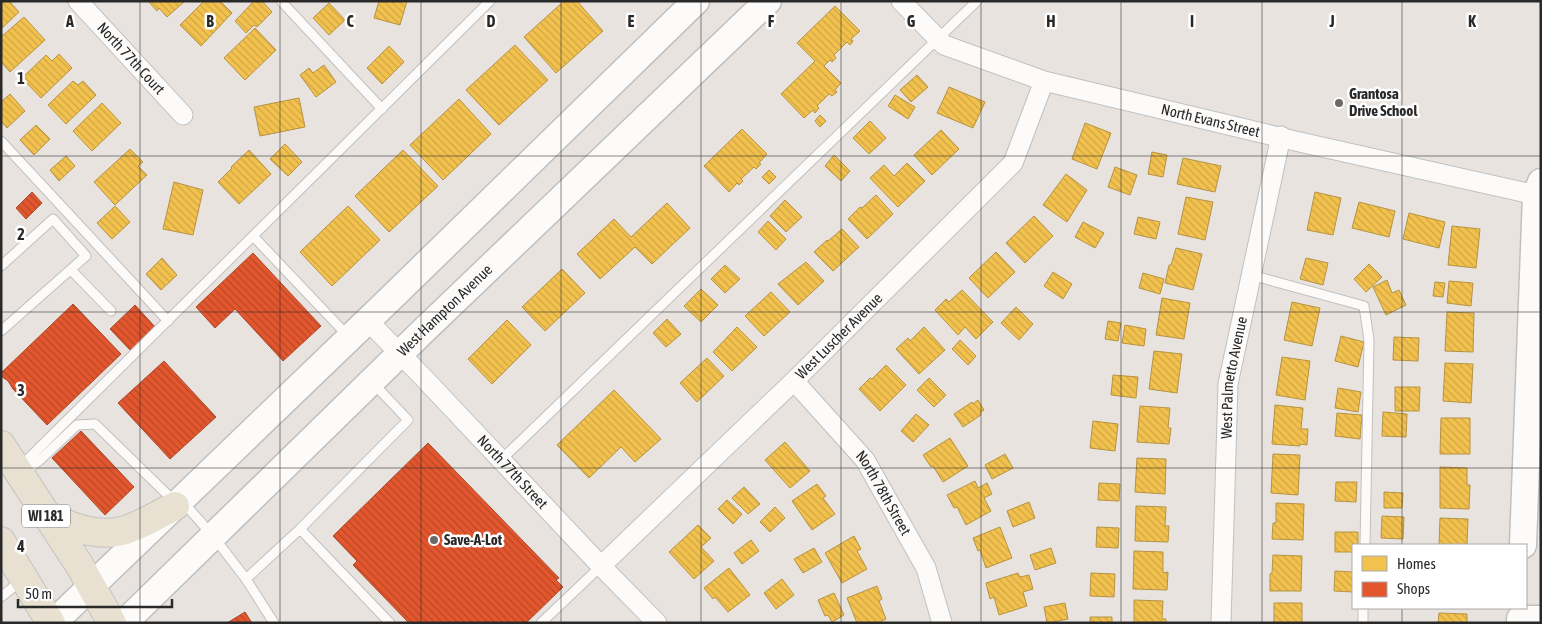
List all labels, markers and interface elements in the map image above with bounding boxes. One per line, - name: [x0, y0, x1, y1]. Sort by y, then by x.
- text: A: [65, 12, 74, 30]
- text: B: [206, 12, 214, 30]
- text: C: [346, 12, 354, 30]
- text: D: [487, 12, 496, 30]
- text: E: [628, 12, 635, 30]
- text: F: [768, 12, 775, 30]
- text: G: [907, 12, 916, 30]
- text: H: [1046, 12, 1056, 30]
- text: I: [1190, 12, 1194, 30]
- text: J: [1328, 12, 1335, 30]
- text: K: [1468, 12, 1476, 30]
- street label: North 77th Court: [94, 19, 168, 97]
- text: 1: [17, 69, 25, 87]
- place label: Grantosa Drive School: [1349, 85, 1418, 119]
- marker: Grantosa Drive School: [1333, 97, 1345, 109]
- street label: North Evans Street: [1160, 100, 1262, 140]
- text: 2: [17, 225, 25, 243]
- street label: West Hampton Avenue: [394, 261, 496, 359]
- street label: West Luscher Avenue: [792, 289, 886, 382]
- street label: West Palmetto Avenue: [1217, 315, 1250, 439]
- text: 3: [17, 381, 25, 399]
- street label: North 77th Street: [474, 431, 551, 512]
- street label: North 78th Street: [853, 447, 915, 538]
- road number: WI 181: [22, 504, 70, 528]
- place label: Save-A-Lot: [444, 531, 503, 548]
- marker: Save-A-Lot: [428, 534, 440, 546]
- text: 4: [16, 537, 25, 555]
- legend: [1352, 544, 1527, 609]
- text: Homes: [1397, 555, 1436, 572]
- scale bar: [18, 576, 171, 608]
- text: Shops: [1397, 580, 1430, 597]
- text: 50 m: [25, 585, 52, 602]

